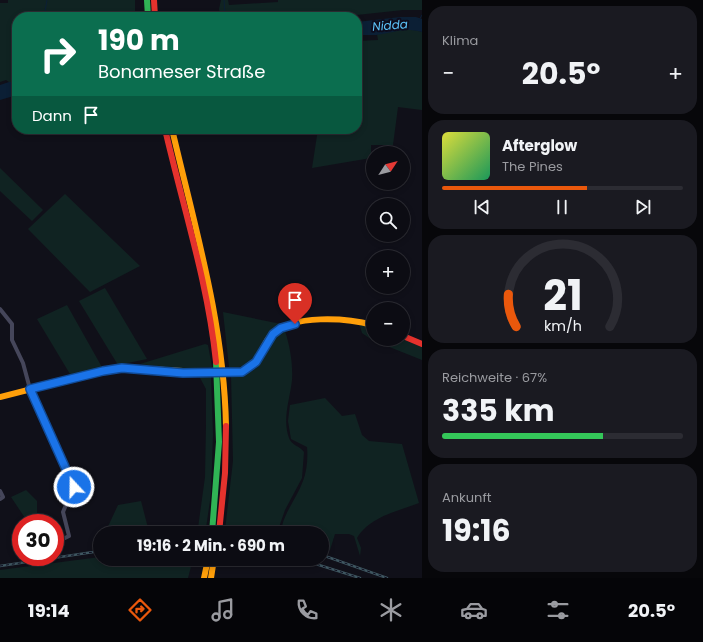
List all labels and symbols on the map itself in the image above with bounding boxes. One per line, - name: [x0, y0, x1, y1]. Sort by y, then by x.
- water label: Nidda: [372, 15, 408, 35]
- north arrow: [366, 146, 410, 190]
- pin: [278, 283, 312, 324]
- position arrow: [53, 466, 95, 508]
- speed limit sign: 30: [12, 514, 64, 566]

